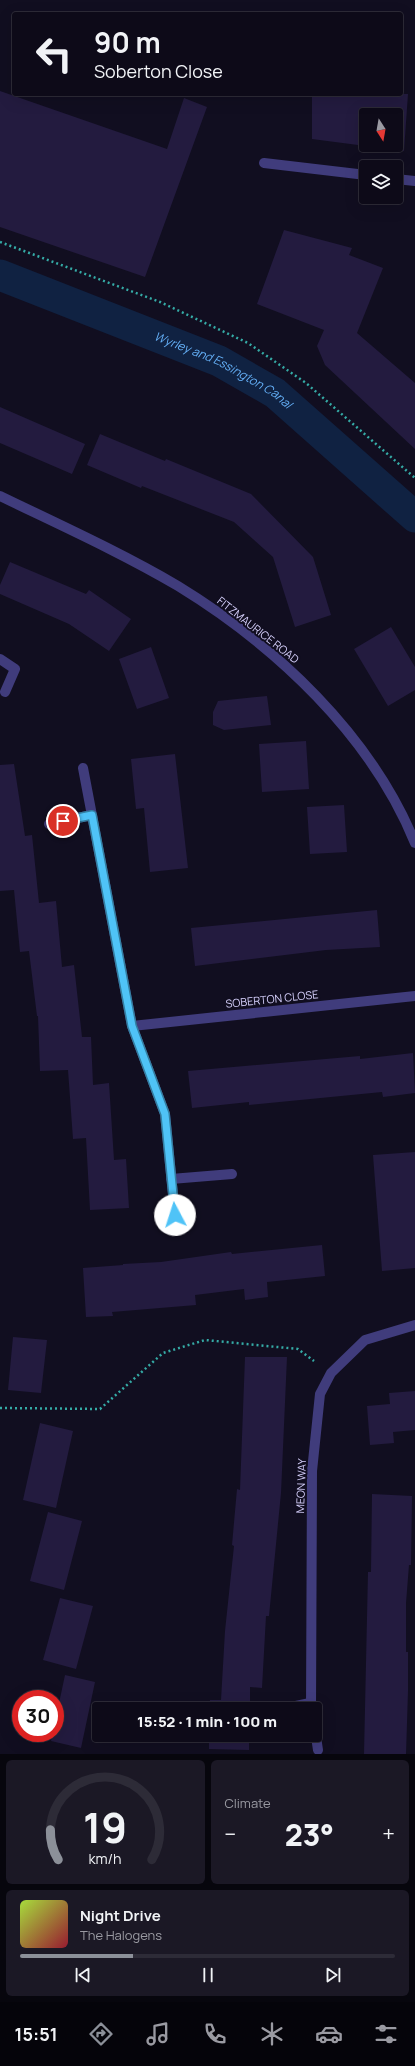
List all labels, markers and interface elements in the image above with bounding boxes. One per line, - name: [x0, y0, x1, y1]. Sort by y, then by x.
- text: 90 m: [94, 23, 161, 61]
- icon: left: [28, 28, 80, 80]
- text: Soberton Close: [94, 59, 223, 83]
- north arrow: [359, 108, 403, 152]
- map controls: [359, 108, 403, 204]
- button: layers: [359, 160, 403, 204]
- water label: Wyrley and Essington Canal: [152, 327, 297, 414]
- street label: FITZMAURICE ROAD: [214, 593, 302, 666]
- pin: [46, 804, 80, 838]
- icon: arrive: [52, 810, 74, 832]
- street label: SOBERTON CLOSE: [225, 986, 319, 1011]
- position arrow: [154, 1194, 196, 1236]
- street label: MEON WAY: [292, 1457, 309, 1514]
- speed limit sign: 30: [12, 1690, 64, 1742]
- text: 15:52 · 1 min · 100 m: [137, 1711, 277, 1732]
- text: Climate: [225, 1794, 271, 1812]
- text: 19: [83, 1799, 127, 1855]
- text: 23°: [285, 1814, 334, 1855]
- text: −: [225, 1819, 236, 1849]
- text: +: [382, 1819, 395, 1849]
- text: km/h: [89, 1849, 122, 1868]
- text: Night Drive: [80, 1905, 161, 1926]
- text: The Halogens: [80, 1926, 162, 1944]
- icon: previous: [72, 1964, 94, 1986]
- icon: pause: [197, 1964, 219, 1986]
- icon: next: [322, 1964, 344, 1986]
- icon: directions: [87, 2020, 115, 2048]
- icon: music: [144, 2020, 172, 2048]
- icon: phone: [201, 2020, 229, 2048]
- icon: climate: [258, 2020, 286, 2048]
- icon: car: [315, 2020, 343, 2048]
- icon: filters: [372, 2020, 400, 2048]
- text: 15:51: [15, 2022, 58, 2046]

